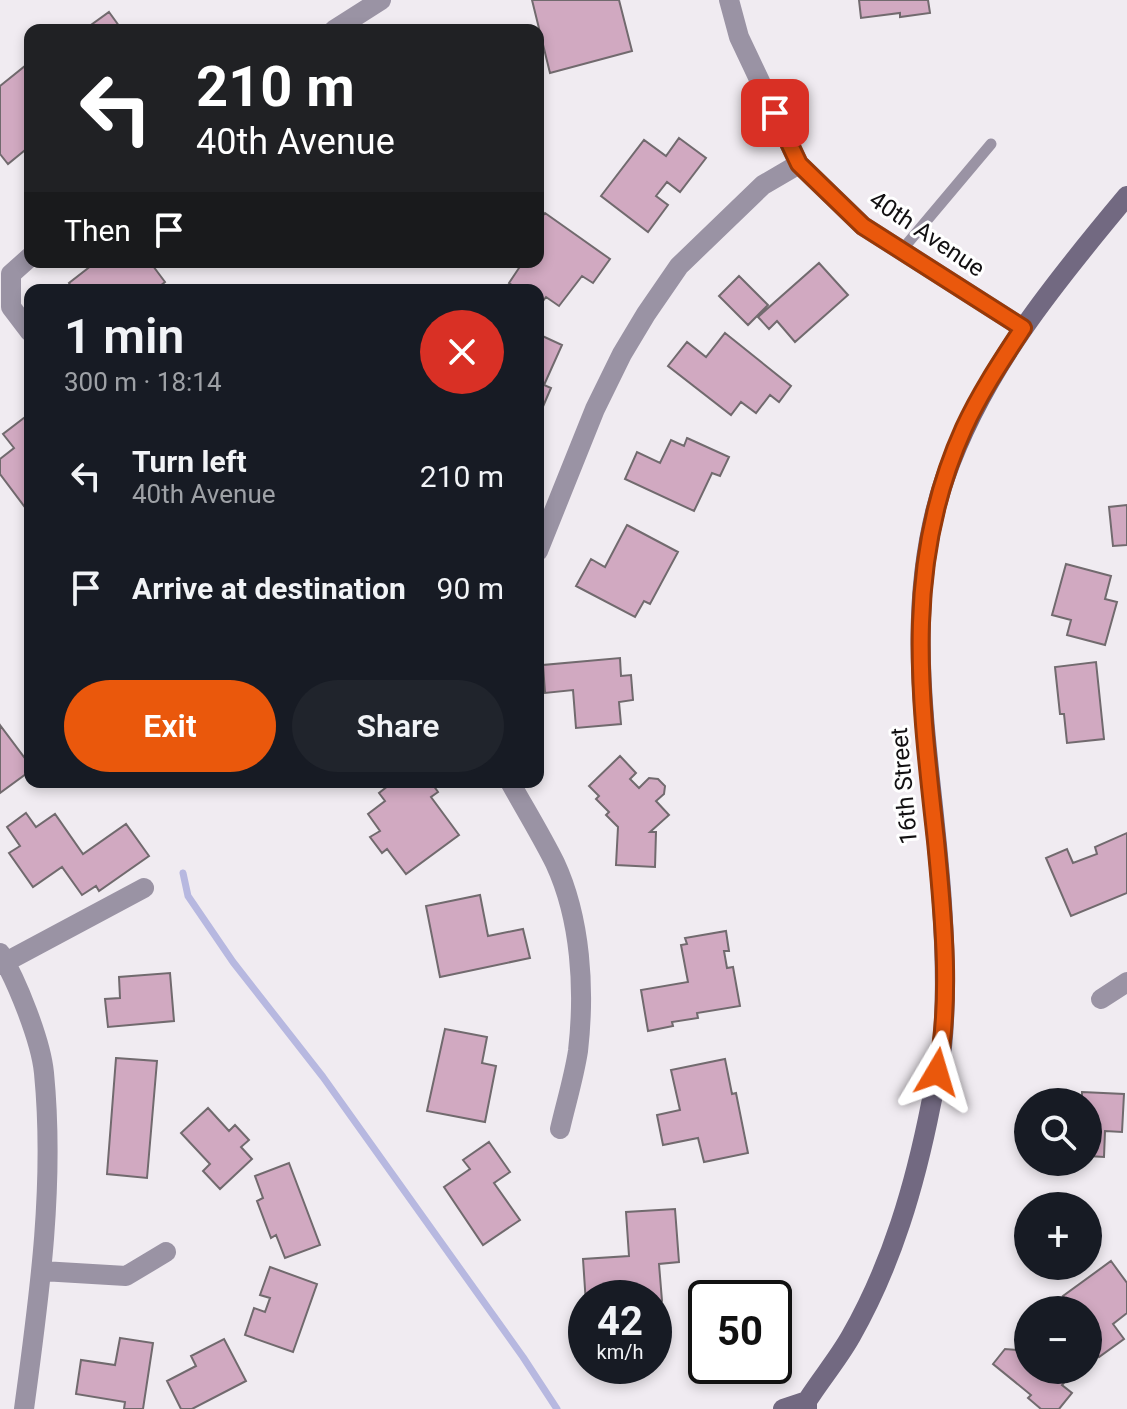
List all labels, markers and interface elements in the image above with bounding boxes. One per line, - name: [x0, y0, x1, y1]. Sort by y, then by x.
- text: 210 m: [196, 54, 355, 120]
- icon: left: [64, 56, 168, 160]
- pin: [741, 79, 809, 147]
- icon: arrive: [753, 91, 797, 135]
- text: 40th Avenue: [196, 121, 395, 163]
- street label: 40th Avenue: [864, 185, 990, 283]
- icon: arrive: [147, 208, 191, 252]
- text: Then: [64, 213, 131, 248]
- text: 1 min: [64, 308, 184, 365]
- button: close: [420, 310, 504, 394]
- text: 300 m · 18:14: [64, 367, 222, 397]
- text: Turn left: [132, 444, 247, 479]
- icon: left: [64, 454, 108, 498]
- text: 210 m: [420, 459, 504, 494]
- text: 40th Avenue: [132, 479, 276, 509]
- icon: arrive: [64, 566, 108, 610]
- text: Arrive at destination: [132, 571, 406, 606]
- text: 90 m: [437, 571, 504, 606]
- button: Exit: [64, 680, 276, 772]
- button: Share: [292, 680, 504, 772]
- street label: 16th Street: [885, 726, 923, 846]
- position arrow: [895, 1030, 979, 1114]
- map controls: [1014, 1088, 1102, 1384]
- button: search: [1014, 1088, 1102, 1176]
- button: +: [1014, 1192, 1102, 1280]
- speed limit sign: 50: [688, 1280, 792, 1384]
- button: −: [1014, 1296, 1102, 1384]
- text: 42: [597, 1298, 643, 1345]
- text: km/h: [597, 1340, 643, 1364]

